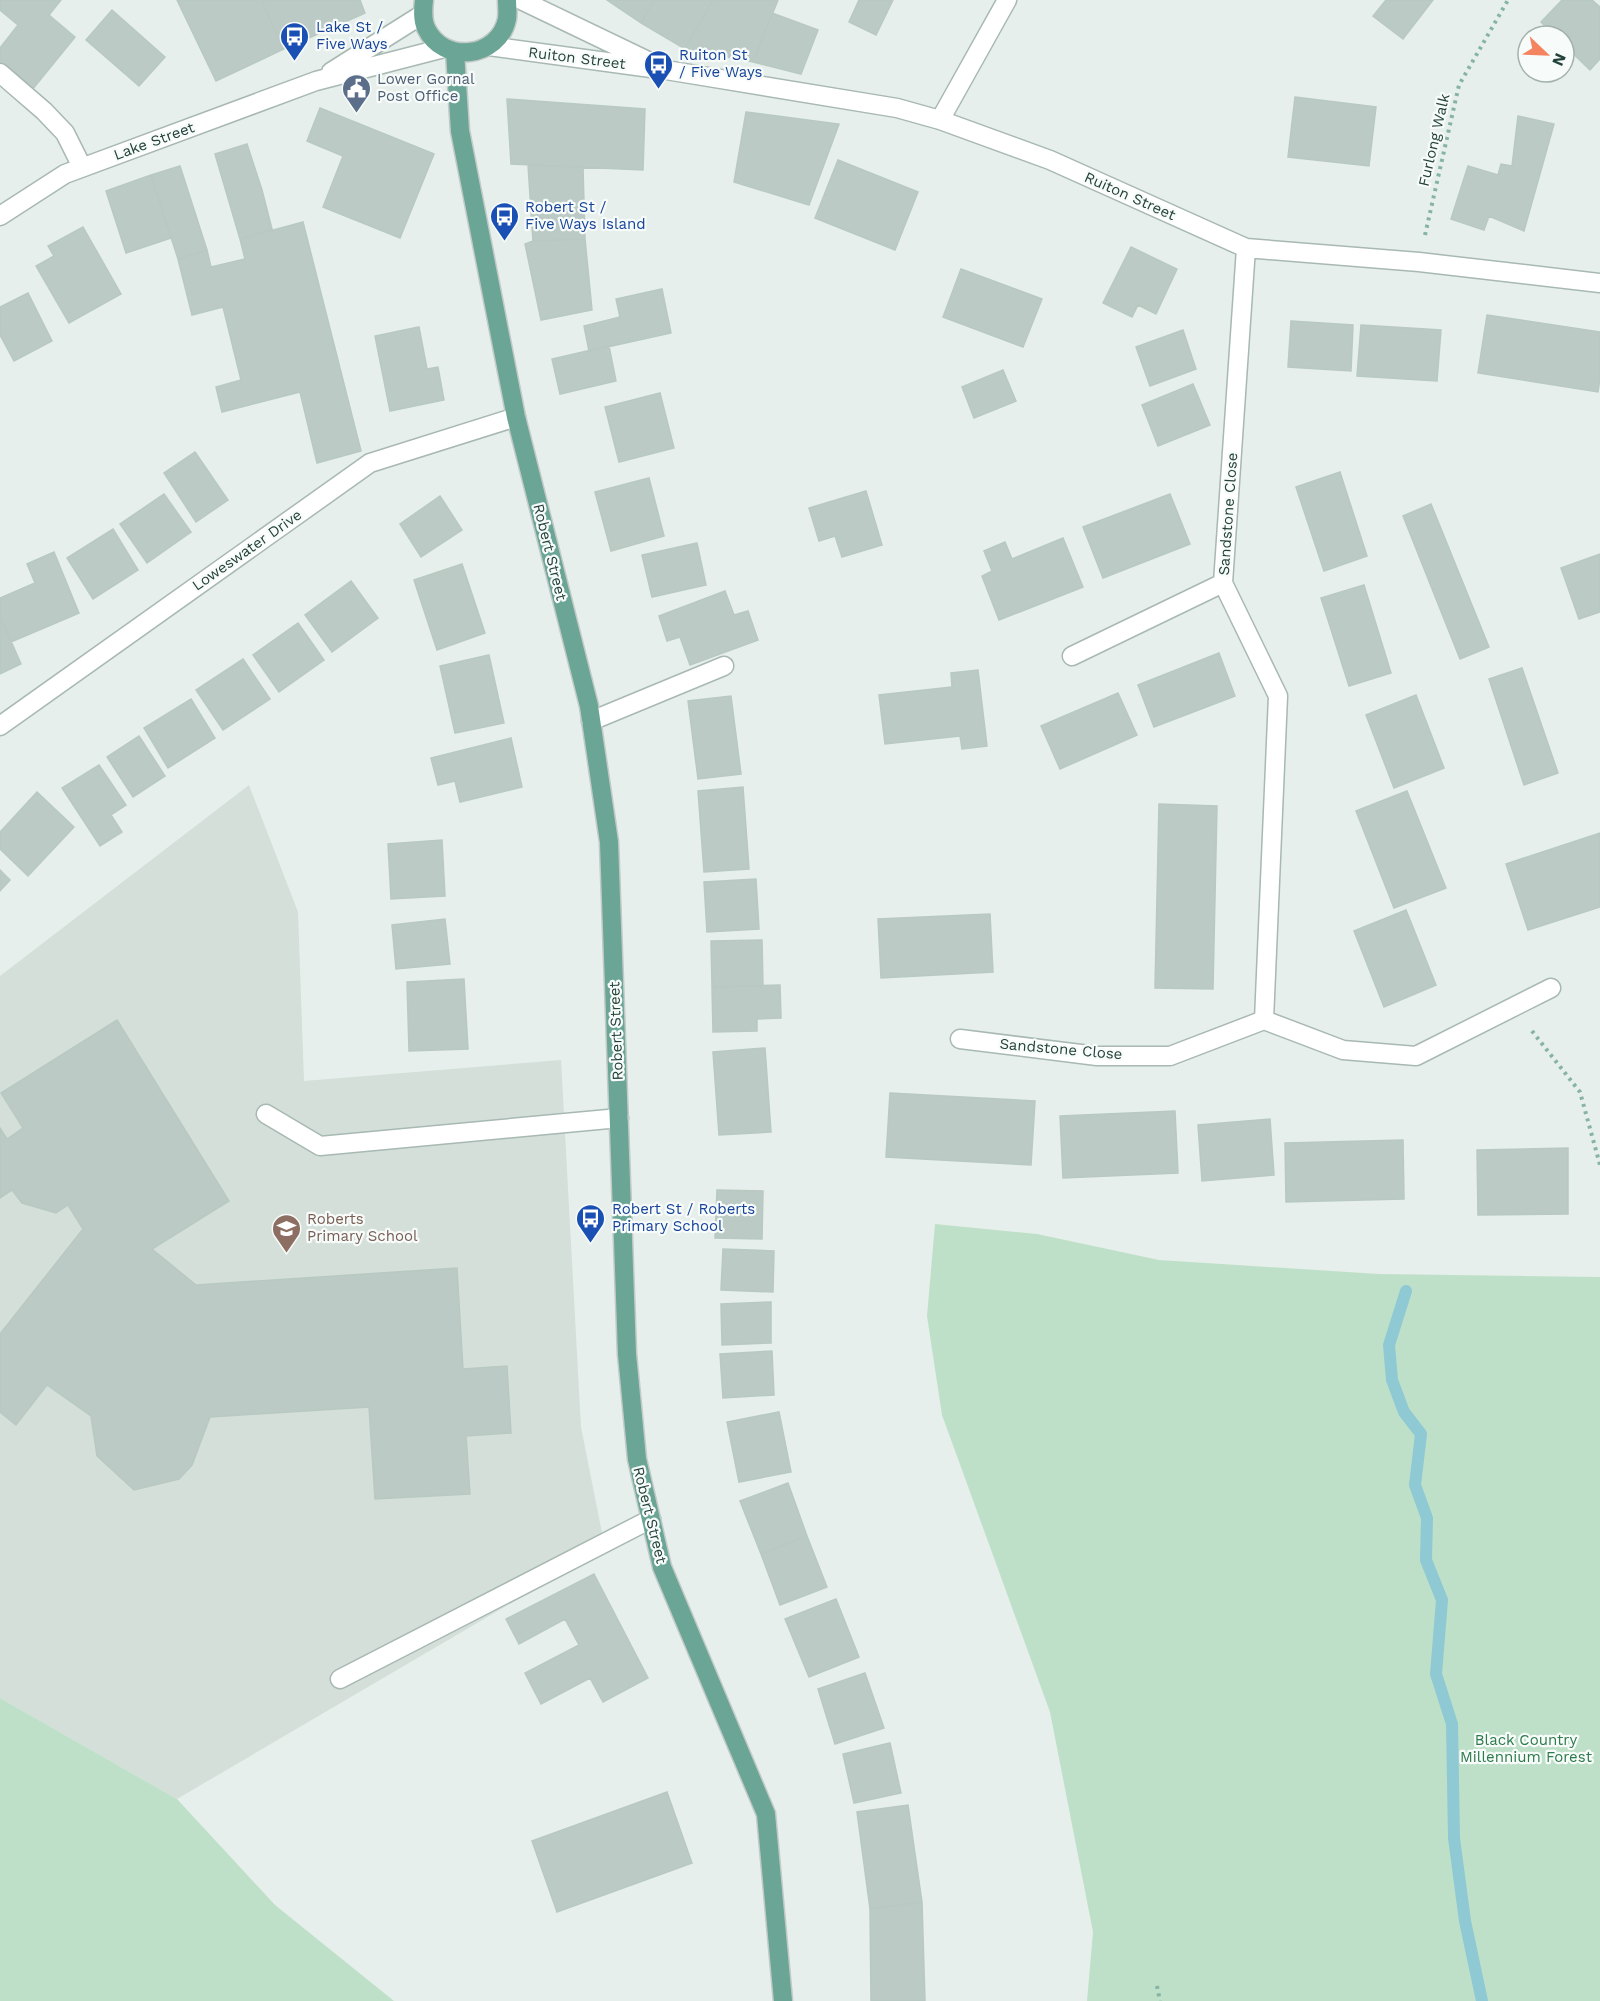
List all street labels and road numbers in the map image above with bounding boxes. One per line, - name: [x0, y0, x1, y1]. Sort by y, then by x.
- street label: Ruiton Street: [527, 43, 627, 73]
- street label: Furlong Walk: [1415, 91, 1454, 188]
- street label: Lake Street: [111, 118, 198, 164]
- street label: Ruiton Street: [1082, 168, 1179, 224]
- street label: Sandstone Close: [1215, 452, 1241, 576]
- street label: Robert Street: [529, 502, 571, 603]
- street label: Loweswater Drive: [189, 505, 305, 595]
- street label: Robert Street: [605, 981, 627, 1081]
- street label: Sandstone Close: [999, 1035, 1123, 1063]
- street label: Robert Street: [629, 1465, 671, 1566]

